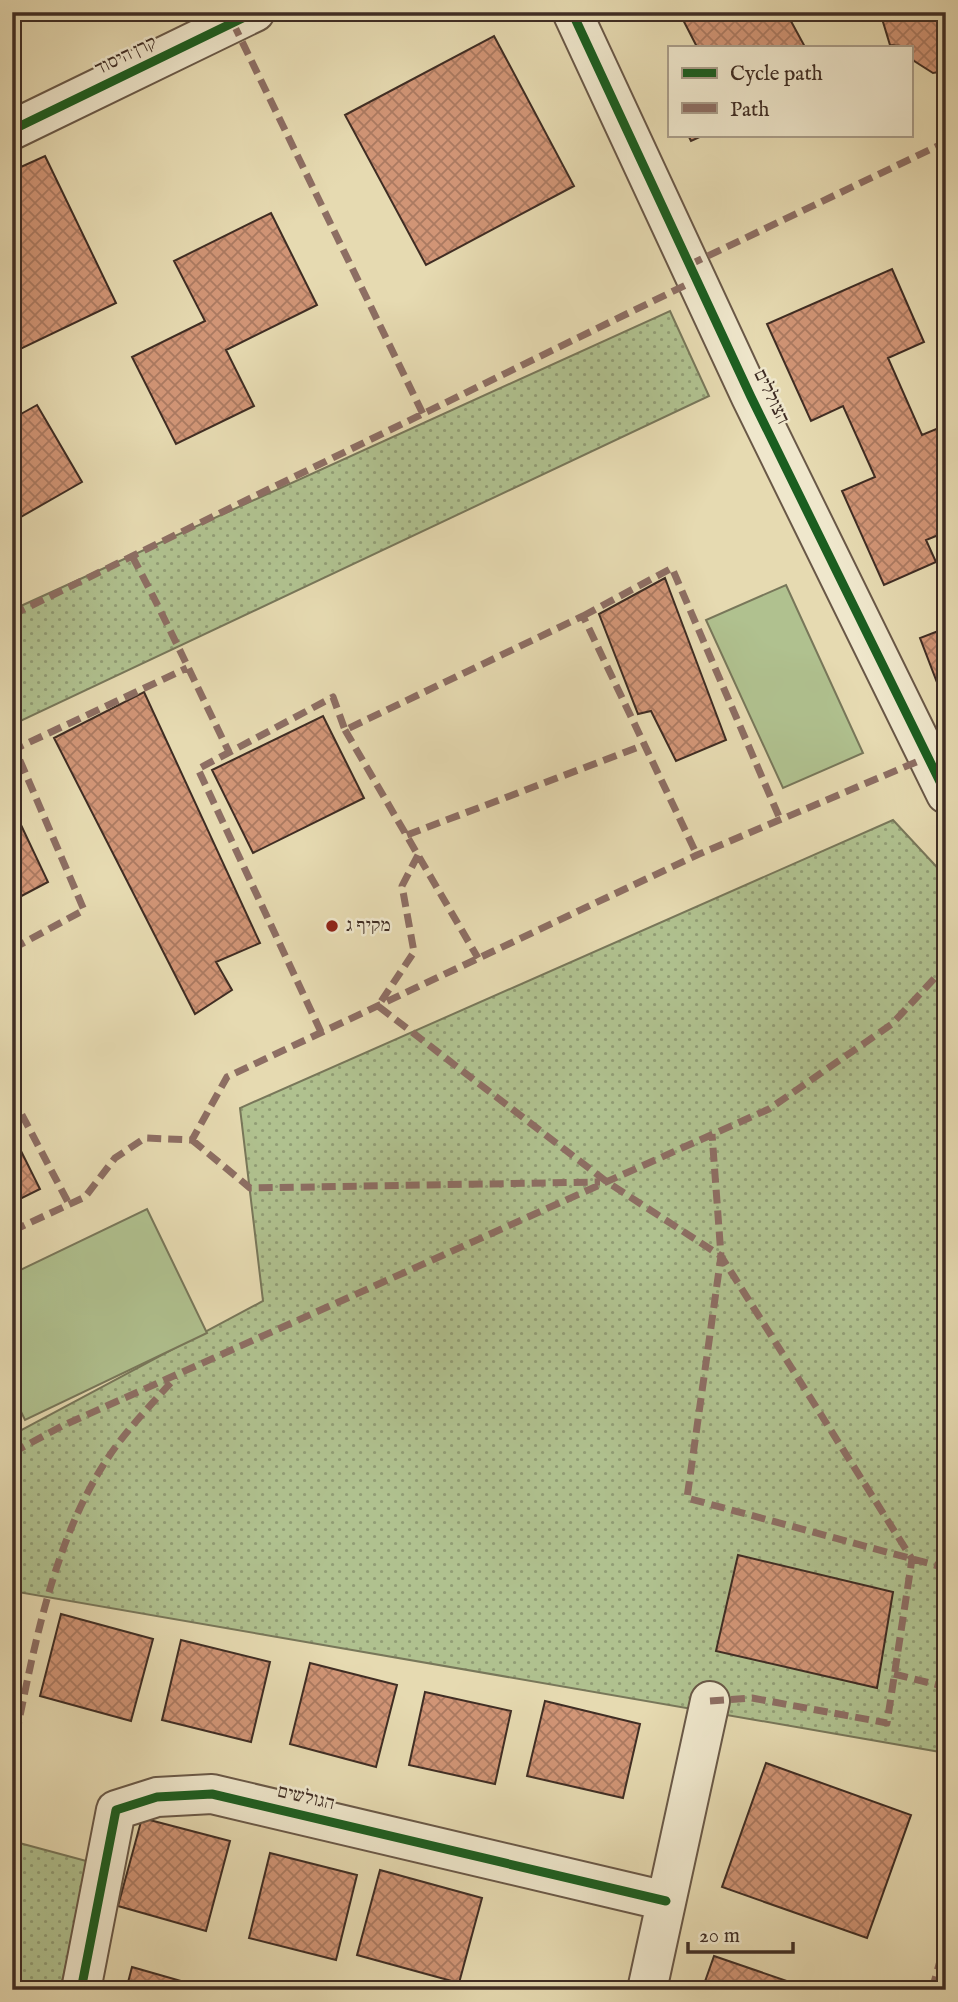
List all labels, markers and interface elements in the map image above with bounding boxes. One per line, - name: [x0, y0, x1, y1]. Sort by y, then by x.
- street label: קרן היסוד: [91, 31, 161, 81]
- legend: [668, 46, 912, 136]
- text: Cycle path: [730, 61, 823, 88]
- text: Path: [730, 97, 769, 124]
- street label: הצוללים: [747, 366, 795, 428]
- place label: מקיף ג: [346, 914, 391, 938]
- marker: מקיף ג: [324, 918, 340, 934]
- street label: הגולשים: [275, 1780, 337, 1816]
- scale bar: [688, 1911, 794, 1955]
- text: 20 m: [699, 1923, 740, 1950]

